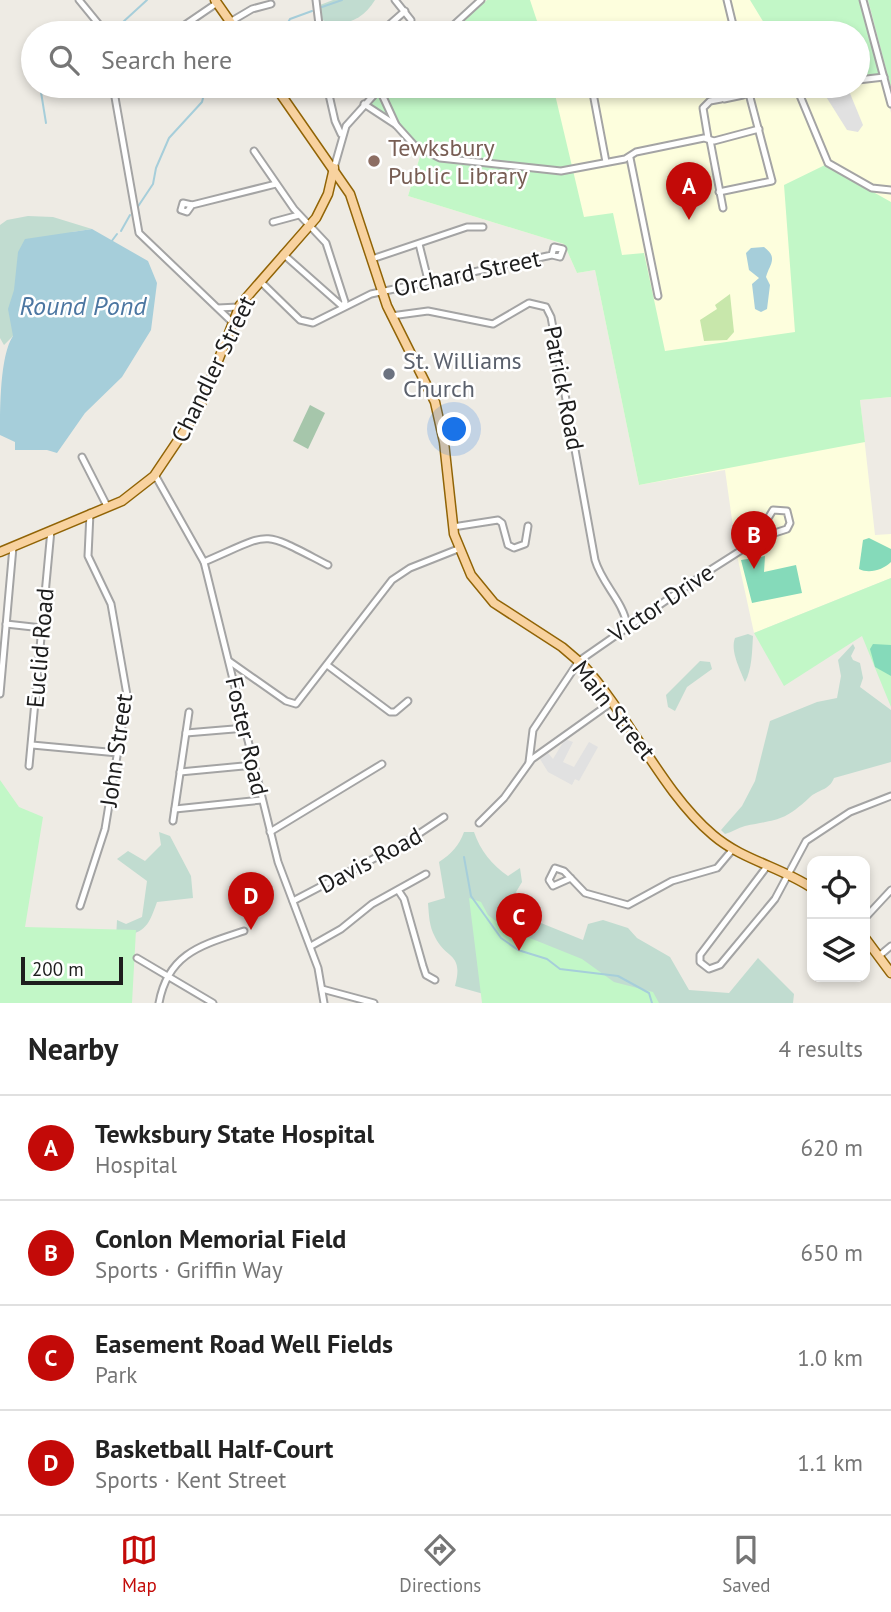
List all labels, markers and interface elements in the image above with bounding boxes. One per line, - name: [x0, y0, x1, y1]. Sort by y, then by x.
- search box: [21, 21, 870, 98]
- icon: search: [45, 41, 83, 79]
- text: Search here: [101, 43, 232, 76]
- place label: Tewksbury Public Library: [388, 132, 528, 191]
- marker: Tewksbury Public Library: [366, 153, 382, 169]
- pin: A: [666, 162, 712, 220]
- street label: Orchard Street: [391, 242, 543, 304]
- water label: Round Pond: [19, 289, 147, 322]
- street label: Chandler Street: [164, 290, 262, 448]
- street label: Patrick Road: [537, 323, 591, 453]
- place label: St. Williams Church: [403, 345, 522, 404]
- marker: St. Williams Church: [381, 366, 397, 382]
- your location: [437, 412, 471, 446]
- pin: B: [731, 511, 777, 569]
- street label: Victor Drive: [602, 557, 719, 650]
- street label: Euclid Road: [19, 587, 61, 709]
- street label: Main Street: [565, 654, 663, 766]
- street label: Foster Road: [218, 674, 276, 798]
- street label: John Street: [93, 691, 139, 809]
- street label: Davis Road: [313, 820, 427, 900]
- map controls: [807, 856, 870, 982]
- button: locate: [807, 856, 870, 919]
- pin: D: [228, 872, 274, 930]
- pin: C: [496, 893, 542, 951]
- button: layers: [807, 919, 870, 982]
- scale bar: [21, 954, 122, 986]
- text: 200 m: [32, 957, 84, 981]
- text: Nearby: [28, 1029, 118, 1068]
- text: 4 results: [779, 1034, 863, 1063]
- text: Tewksbury State Hospital: [95, 1117, 374, 1150]
- text: A: [44, 1133, 58, 1162]
- text: 620 m: [801, 1133, 863, 1162]
- text: Hospital: [95, 1150, 177, 1179]
- text: Conlon Memorial Field: [95, 1222, 346, 1255]
- text: B: [44, 1238, 58, 1267]
- text: 650 m: [801, 1238, 863, 1267]
- text: Sports · Griffin Way: [95, 1255, 283, 1284]
- text: Easement Road Well Fields: [95, 1327, 393, 1360]
- text: C: [45, 1343, 57, 1372]
- text: 1.0 km: [797, 1343, 863, 1372]
- text: Park: [95, 1360, 137, 1389]
- text: Basketball Half-Court: [95, 1432, 333, 1465]
- text: D: [44, 1448, 58, 1477]
- text: 1.1 km: [797, 1448, 863, 1477]
- text: Sports · Kent Street: [95, 1465, 286, 1494]
- tab: Map: [120, 1531, 158, 1597]
- tab: Directions: [399, 1531, 481, 1597]
- tab: Saved: [722, 1531, 771, 1597]

